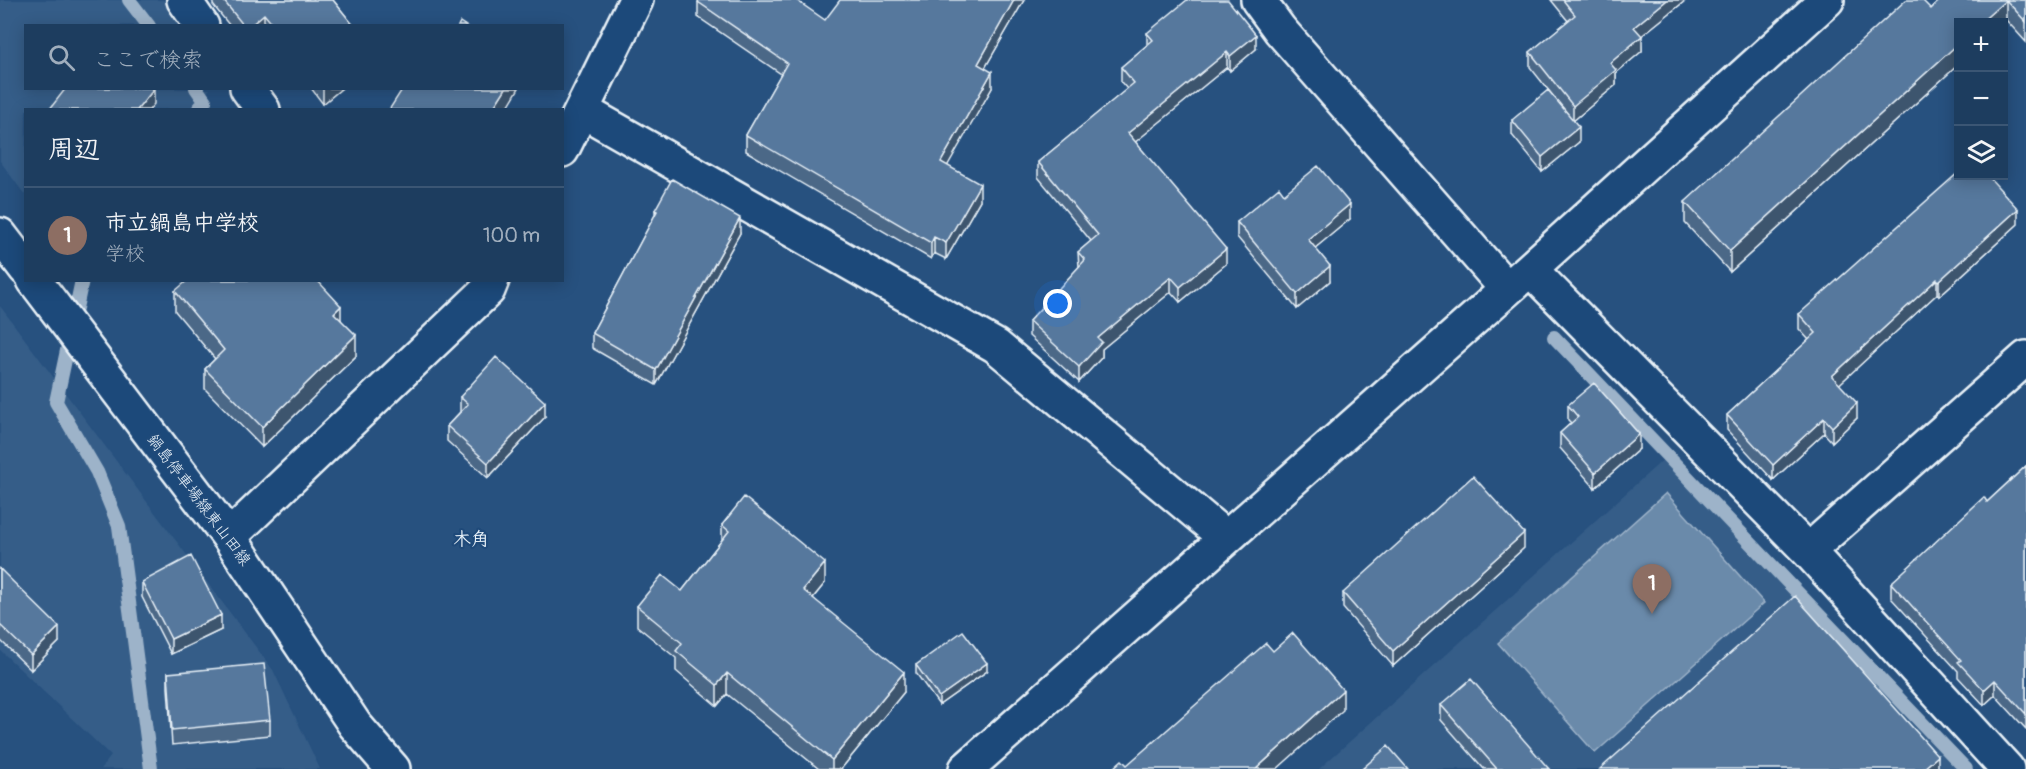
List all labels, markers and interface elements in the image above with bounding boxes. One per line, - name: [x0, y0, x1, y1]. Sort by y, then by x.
- map controls: [1954, 18, 2008, 180]
- button: +: [1954, 18, 2008, 72]
- search box: [24, 24, 564, 90]
- icon: search: [45, 41, 78, 74]
- text: ここで検索: [93, 46, 203, 74]
- button: −: [1954, 72, 2008, 126]
- button: layers: [1954, 126, 2008, 180]
- text: 周辺: [48, 134, 100, 166]
- text: 市立鍋島中学校: [105, 209, 259, 237]
- text: 1: [64, 223, 71, 248]
- text: 100 m: [483, 223, 540, 248]
- text: 学校: [105, 241, 145, 266]
- your location: [1043, 289, 1072, 318]
- street label: 鍋島停車場線東山田線: [143, 430, 255, 570]
- district label: 木角: [453, 528, 489, 551]
- pin: 1: [1632, 564, 1672, 614]

